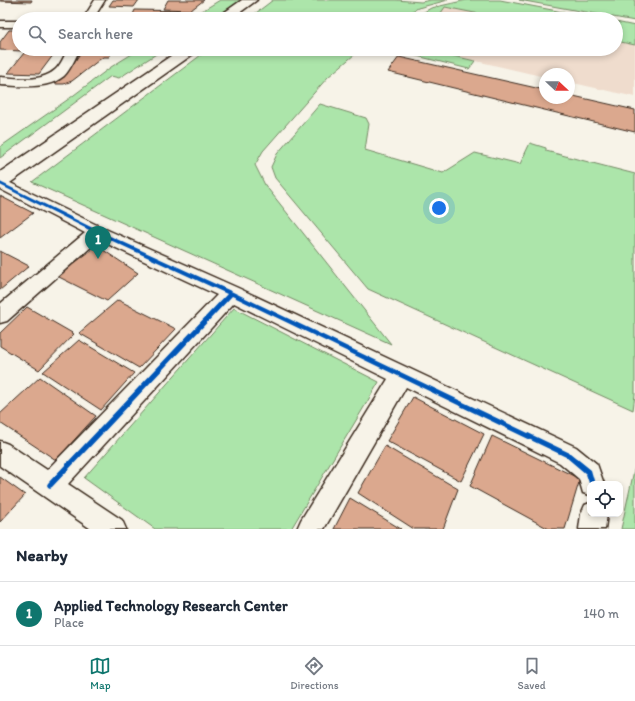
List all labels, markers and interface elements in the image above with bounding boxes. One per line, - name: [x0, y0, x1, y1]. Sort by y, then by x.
- search box: [12, 12, 623, 56]
- icon: search: [26, 23, 48, 45]
- text: Search here: [58, 25, 133, 43]
- north arrow: [539, 68, 575, 104]
- your location: [429, 198, 449, 218]
- pin: 1: [85, 226, 111, 259]
- map controls: [587, 481, 623, 517]
- button: locate: [587, 481, 623, 517]
- text: Nearby: [16, 545, 68, 565]
- text: Applied Technology Research Center: [54, 597, 288, 615]
- text: 1: [26, 606, 32, 621]
- text: 140 m: [583, 606, 619, 621]
- text: Place: [54, 615, 84, 630]
- tab: Map: [89, 655, 111, 692]
- tab: Directions: [290, 655, 339, 692]
- tab: Saved: [517, 655, 546, 692]

